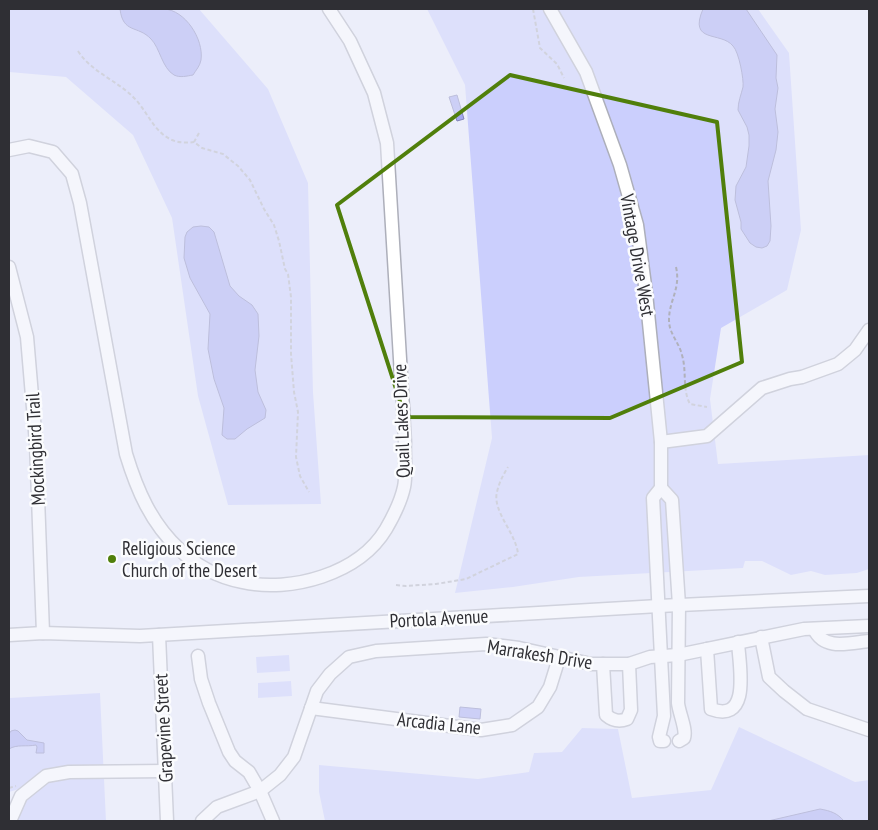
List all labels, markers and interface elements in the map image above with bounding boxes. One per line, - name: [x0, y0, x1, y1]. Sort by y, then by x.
- street label: Vintage Drive West: [615, 191, 661, 319]
- street label: Quail Lakes Drive: [387, 363, 415, 478]
- street label: Mockingbird Trail: [20, 392, 50, 506]
- place label: Religious Science Church of the Desert: [122, 536, 258, 582]
- marker: Religious Science Church of the Desert: [106, 553, 118, 565]
- street label: Portola Avenue: [389, 603, 489, 633]
- street label: Marrakesh Drive: [486, 634, 594, 674]
- street label: Grapevine Street: [148, 672, 178, 783]
- street label: Arcadia Lane: [396, 707, 482, 739]

